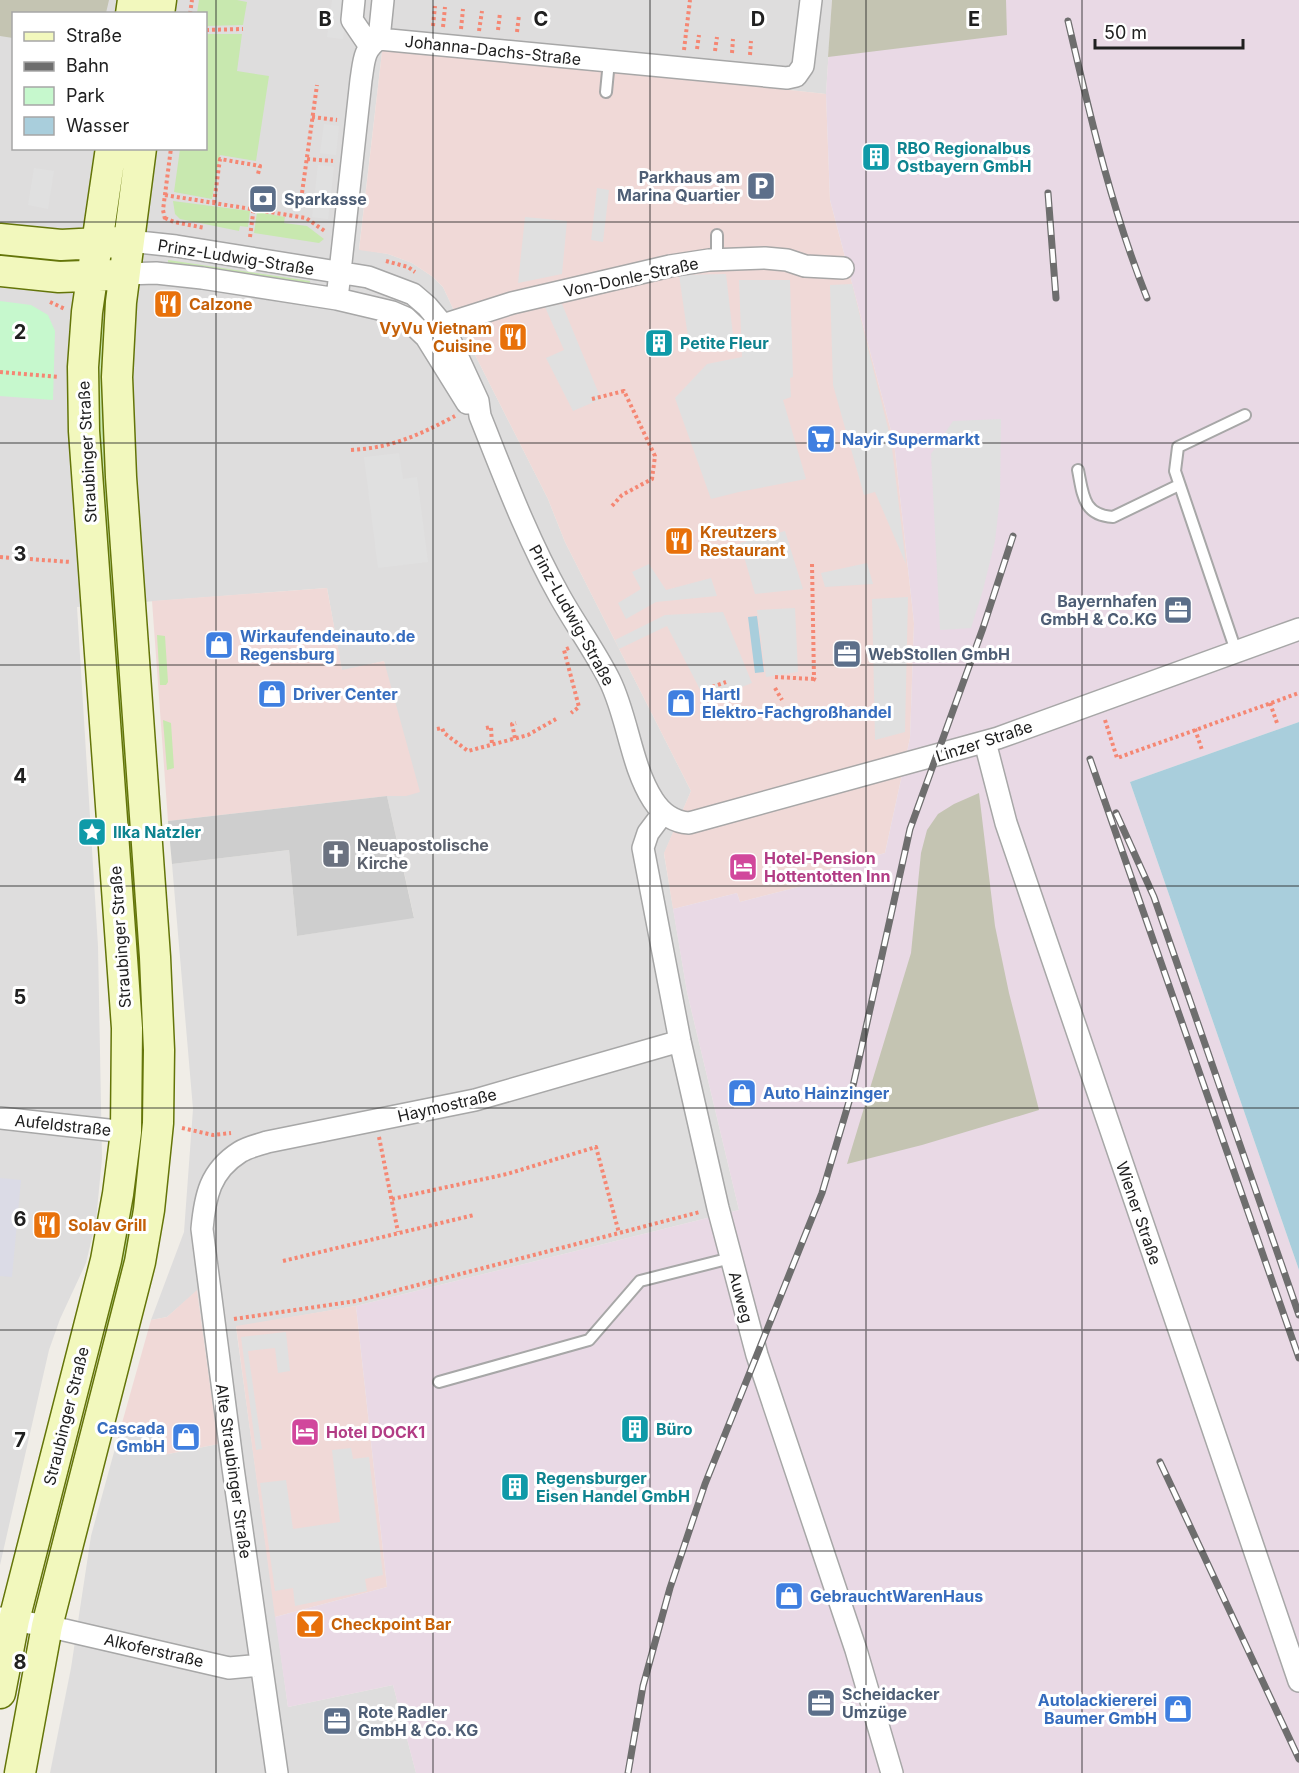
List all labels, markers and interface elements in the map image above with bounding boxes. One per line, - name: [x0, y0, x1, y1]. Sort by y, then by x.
- text: B: [318, 7, 332, 31]
- text: C: [534, 7, 548, 31]
- text: D: [751, 7, 765, 31]
- text: E: [968, 7, 980, 31]
- legend: [12, 12, 207, 150]
- scale bar: [1095, 12, 1244, 50]
- text: 50 m: [1104, 22, 1147, 43]
- text: Straße: [66, 25, 122, 46]
- street label: Johanna-Dachs-Straße: [404, 31, 582, 69]
- text: Bahn: [66, 55, 109, 76]
- text: Park: [66, 85, 105, 106]
- text: Wasser: [66, 115, 129, 136]
- place label: RBO Regionalbus Ostbayern GmbH: [897, 138, 1031, 176]
- building icon: RBO Regionalbus Ostbayern GmbH: [860, 141, 892, 173]
- place label: Parkhaus am Marina Quartier: [617, 167, 740, 205]
- parking icon: Parkhaus am Marina Quartier: [745, 170, 777, 202]
- bank icon: Sparkasse: [247, 183, 279, 215]
- place label: Sparkasse: [284, 189, 367, 209]
- street label: Prinz-Ludwig-Straße: [156, 235, 316, 279]
- street label: Von-Donle-Straße: [562, 253, 700, 301]
- restaurant icon: Calzone: [152, 288, 184, 320]
- place label: Calzone: [189, 294, 253, 314]
- place label: VyVu Vietnam Cuisine: [379, 318, 492, 356]
- text: 2: [14, 320, 26, 344]
- restaurant icon: VyVu Vietnam Cuisine: [497, 321, 529, 353]
- building icon: Petite Fleur: [643, 327, 675, 359]
- place label: Petite Fleur: [680, 333, 769, 353]
- street label: Straubinger Straße: [73, 380, 101, 524]
- supermarket icon: Nayir Supermarkt: [805, 423, 837, 455]
- place label: Nayir Supermarkt: [842, 429, 980, 449]
- place label: Kreutzers Restaurant: [700, 522, 786, 560]
- restaurant icon: Kreutzers Restaurant: [663, 525, 695, 557]
- street label: Prinz-Ludwig-Straße: [525, 541, 619, 689]
- text: 3: [14, 542, 26, 566]
- place label: Bayernhafen GmbH & Co.KG: [1040, 591, 1157, 629]
- office icon: Bayernhafen GmbH & Co.KG: [1162, 594, 1194, 626]
- place label: Wirkaufendeinauto.de Regensburg: [240, 626, 415, 664]
- shop icon: Wirkaufendeinauto.de Regensburg: [203, 629, 235, 661]
- office icon: WebStollen GmbH: [831, 638, 863, 670]
- place label: WebStollen GmbH: [868, 644, 1010, 664]
- shop icon: Driver Center: [256, 678, 288, 710]
- place label: Driver Center: [293, 684, 398, 704]
- place label: Hartl Elektro-Fachgroßhandel: [702, 684, 892, 722]
- shop icon: Hartl Elektro-Fachgroßhandel: [665, 687, 697, 719]
- street label: Linzer Straße: [933, 716, 1035, 766]
- text: 4: [13, 764, 27, 788]
- place icon: Ilka Natzler: [76, 816, 108, 848]
- place label: Ilka Natzler: [113, 822, 202, 842]
- place label: Neuapostolische Kirche: [357, 835, 489, 873]
- church icon: Neuapostolische Kirche: [320, 838, 352, 870]
- place label: Hotel-Pension Hottentotten Inn: [764, 848, 890, 886]
- hotel icon: Hotel-Pension Hottentotten Inn: [727, 851, 759, 883]
- street label: Straubinger Straße: [105, 865, 135, 1009]
- text: 5: [14, 985, 26, 1009]
- shop icon: Auto Hainzinger: [726, 1077, 758, 1109]
- place label: Auto Hainzinger: [763, 1083, 890, 1103]
- street label: Haymostraße: [395, 1084, 499, 1126]
- street label: Aufeldstraße: [14, 1110, 112, 1140]
- street label: Wiener Straße: [1112, 1159, 1166, 1267]
- text: 6: [14, 1207, 27, 1231]
- restaurant icon: Solav Grill: [31, 1209, 63, 1241]
- place label: Solav Grill: [68, 1215, 147, 1235]
- street label: Auweg: [725, 1269, 757, 1325]
- street label: Straubinger Straße: [39, 1344, 93, 1488]
- street label: Alte Straubinger Straße: [212, 1382, 256, 1560]
- building icon: Büro: [619, 1413, 651, 1445]
- hotel icon: Hotel DOCK1: [289, 1416, 321, 1448]
- place label: Cascada GmbH: [97, 1418, 165, 1456]
- place label: Büro: [656, 1419, 693, 1439]
- shop icon: Cascada GmbH: [170, 1421, 202, 1453]
- place label: Hotel DOCK1: [326, 1422, 425, 1442]
- text: 7: [14, 1428, 26, 1452]
- place label: Regensburger Eisen Handel GmbH: [536, 1468, 690, 1506]
- building icon: Regensburger Eisen Handel GmbH: [499, 1471, 531, 1503]
- shop icon: GebrauchtWarenHaus: [773, 1580, 805, 1612]
- place label: GebrauchtWarenHaus: [810, 1586, 983, 1606]
- bar icon: Checkpoint Bar: [294, 1608, 326, 1640]
- place label: Checkpoint Bar: [331, 1614, 452, 1634]
- street label: Alkoferstraße: [102, 1629, 206, 1671]
- text: 8: [13, 1650, 27, 1674]
- place label: Scheidacker Umzüge: [842, 1684, 940, 1722]
- office icon: Scheidacker Umzüge: [805, 1687, 837, 1719]
- place label: Autolackiererei Baumer GmbH: [1038, 1690, 1157, 1728]
- shop icon: Autolackiererei Baumer GmbH: [1162, 1693, 1194, 1725]
- place label: Rote Radler GmbH & Co. KG: [358, 1702, 478, 1740]
- office icon: Rote Radler GmbH & Co. KG: [321, 1705, 353, 1737]

